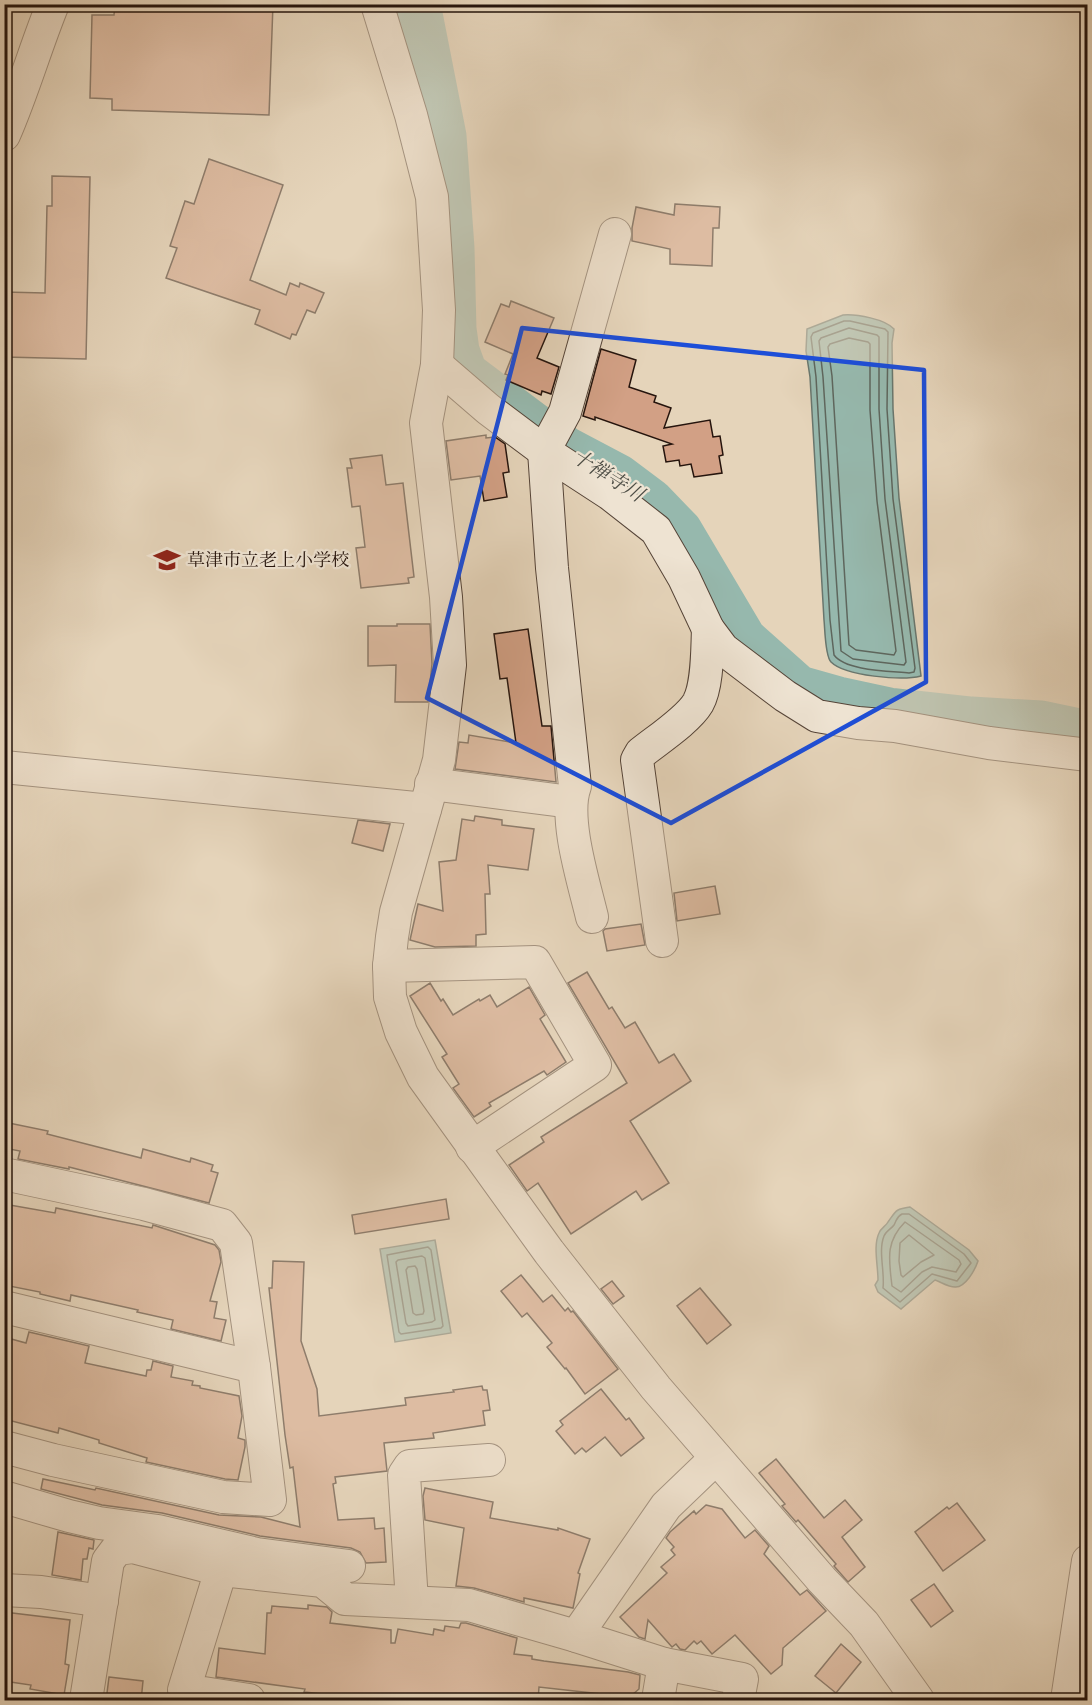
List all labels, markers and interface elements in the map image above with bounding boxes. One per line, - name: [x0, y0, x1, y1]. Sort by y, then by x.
- water label: 十禅寺川: [568, 444, 650, 507]
- school or university icon: 草津市立老上小学校: [152, 545, 182, 575]
- place label: 草津市立老上小学校: [187, 549, 349, 571]

